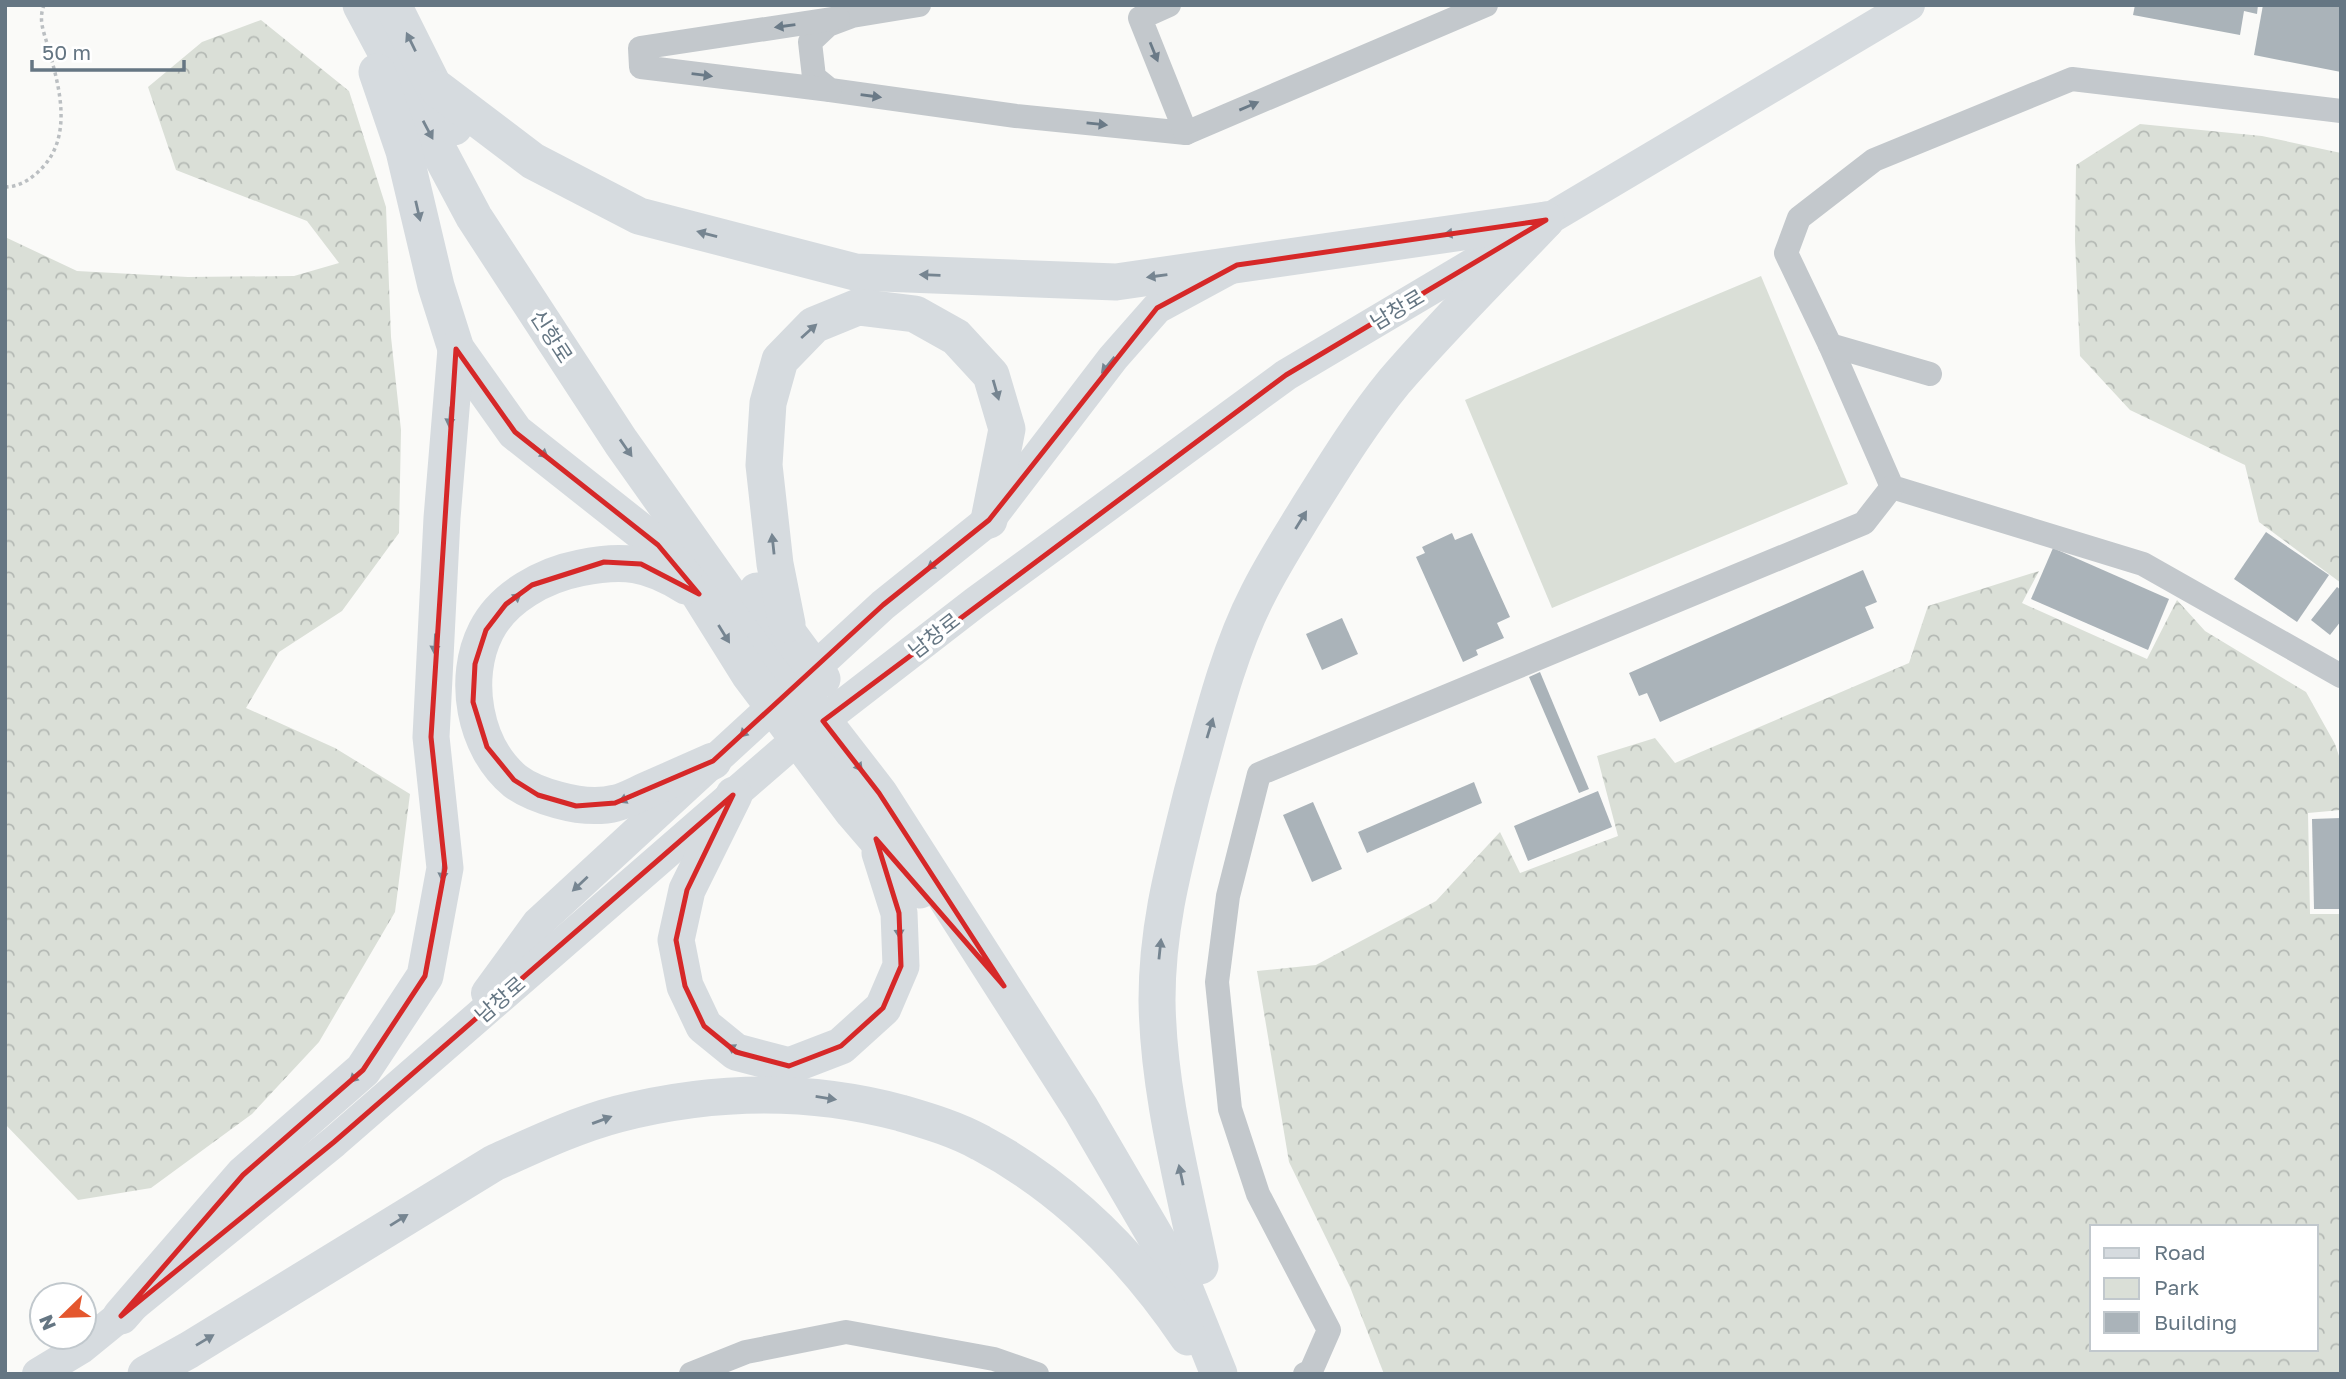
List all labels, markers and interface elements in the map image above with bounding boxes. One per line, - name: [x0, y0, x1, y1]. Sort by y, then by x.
- one-way arrow: [774, 21, 796, 32]
- scale bar: [32, 28, 184, 72]
- one-way arrow: [406, 32, 417, 52]
- text: 50 m: [42, 39, 91, 65]
- one-way arrow: [1148, 42, 1159, 63]
- one-way arrow: [691, 69, 713, 80]
- one-way arrow: [860, 90, 882, 101]
- one-way arrow: [1239, 101, 1260, 112]
- one-way arrow: [1086, 119, 1108, 130]
- one-way arrow: [422, 121, 434, 140]
- one-way arrow: [413, 200, 424, 222]
- one-way arrow: [696, 228, 717, 238]
- one-way arrow: [1443, 228, 1465, 239]
- one-way arrow: [918, 270, 940, 281]
- one-way arrow: [1145, 271, 1167, 282]
- street label: 남창로: [1365, 283, 1429, 335]
- street label: 신항로: [525, 305, 579, 367]
- one-way arrow: [800, 323, 818, 339]
- one-way arrow: [1101, 356, 1116, 373]
- one-way arrow: [991, 380, 1001, 401]
- one-way arrow: [445, 406, 456, 428]
- one-way arrow: [619, 438, 632, 458]
- one-way arrow: [530, 444, 548, 459]
- one-way arrow: [1294, 511, 1307, 530]
- one-way arrow: [767, 533, 778, 555]
- one-way arrow: [927, 555, 945, 570]
- one-way arrow: [504, 592, 522, 607]
- street label: 남창로: [903, 607, 965, 663]
- one-way arrow: [718, 625, 731, 644]
- one-way arrow: [430, 633, 441, 655]
- one-way arrow: [1206, 717, 1216, 738]
- one-way arrow: [739, 721, 756, 737]
- one-way arrow: [848, 754, 863, 772]
- one-way arrow: [618, 792, 638, 804]
- one-way arrow: [437, 860, 448, 882]
- one-way arrow: [571, 876, 589, 892]
- one-way arrow: [894, 917, 905, 939]
- one-way arrow: [1154, 938, 1165, 960]
- street label: 남창로: [470, 970, 530, 1028]
- one-way arrow: [726, 1044, 746, 1056]
- one-way arrow: [348, 1066, 365, 1083]
- one-way arrow: [816, 1093, 838, 1104]
- one-way arrow: [591, 1114, 612, 1125]
- one-way arrow: [1175, 1164, 1186, 1186]
- one-way arrow: [389, 1214, 408, 1227]
- legend: [2090, 1225, 2318, 1351]
- text: Road: [2154, 1239, 2205, 1265]
- text: Park: [2154, 1274, 2200, 1300]
- north arrow: [28, 1281, 98, 1351]
- text: Building: [2154, 1309, 2237, 1335]
- text: N: [33, 1312, 60, 1334]
- one-way arrow: [196, 1334, 215, 1347]

